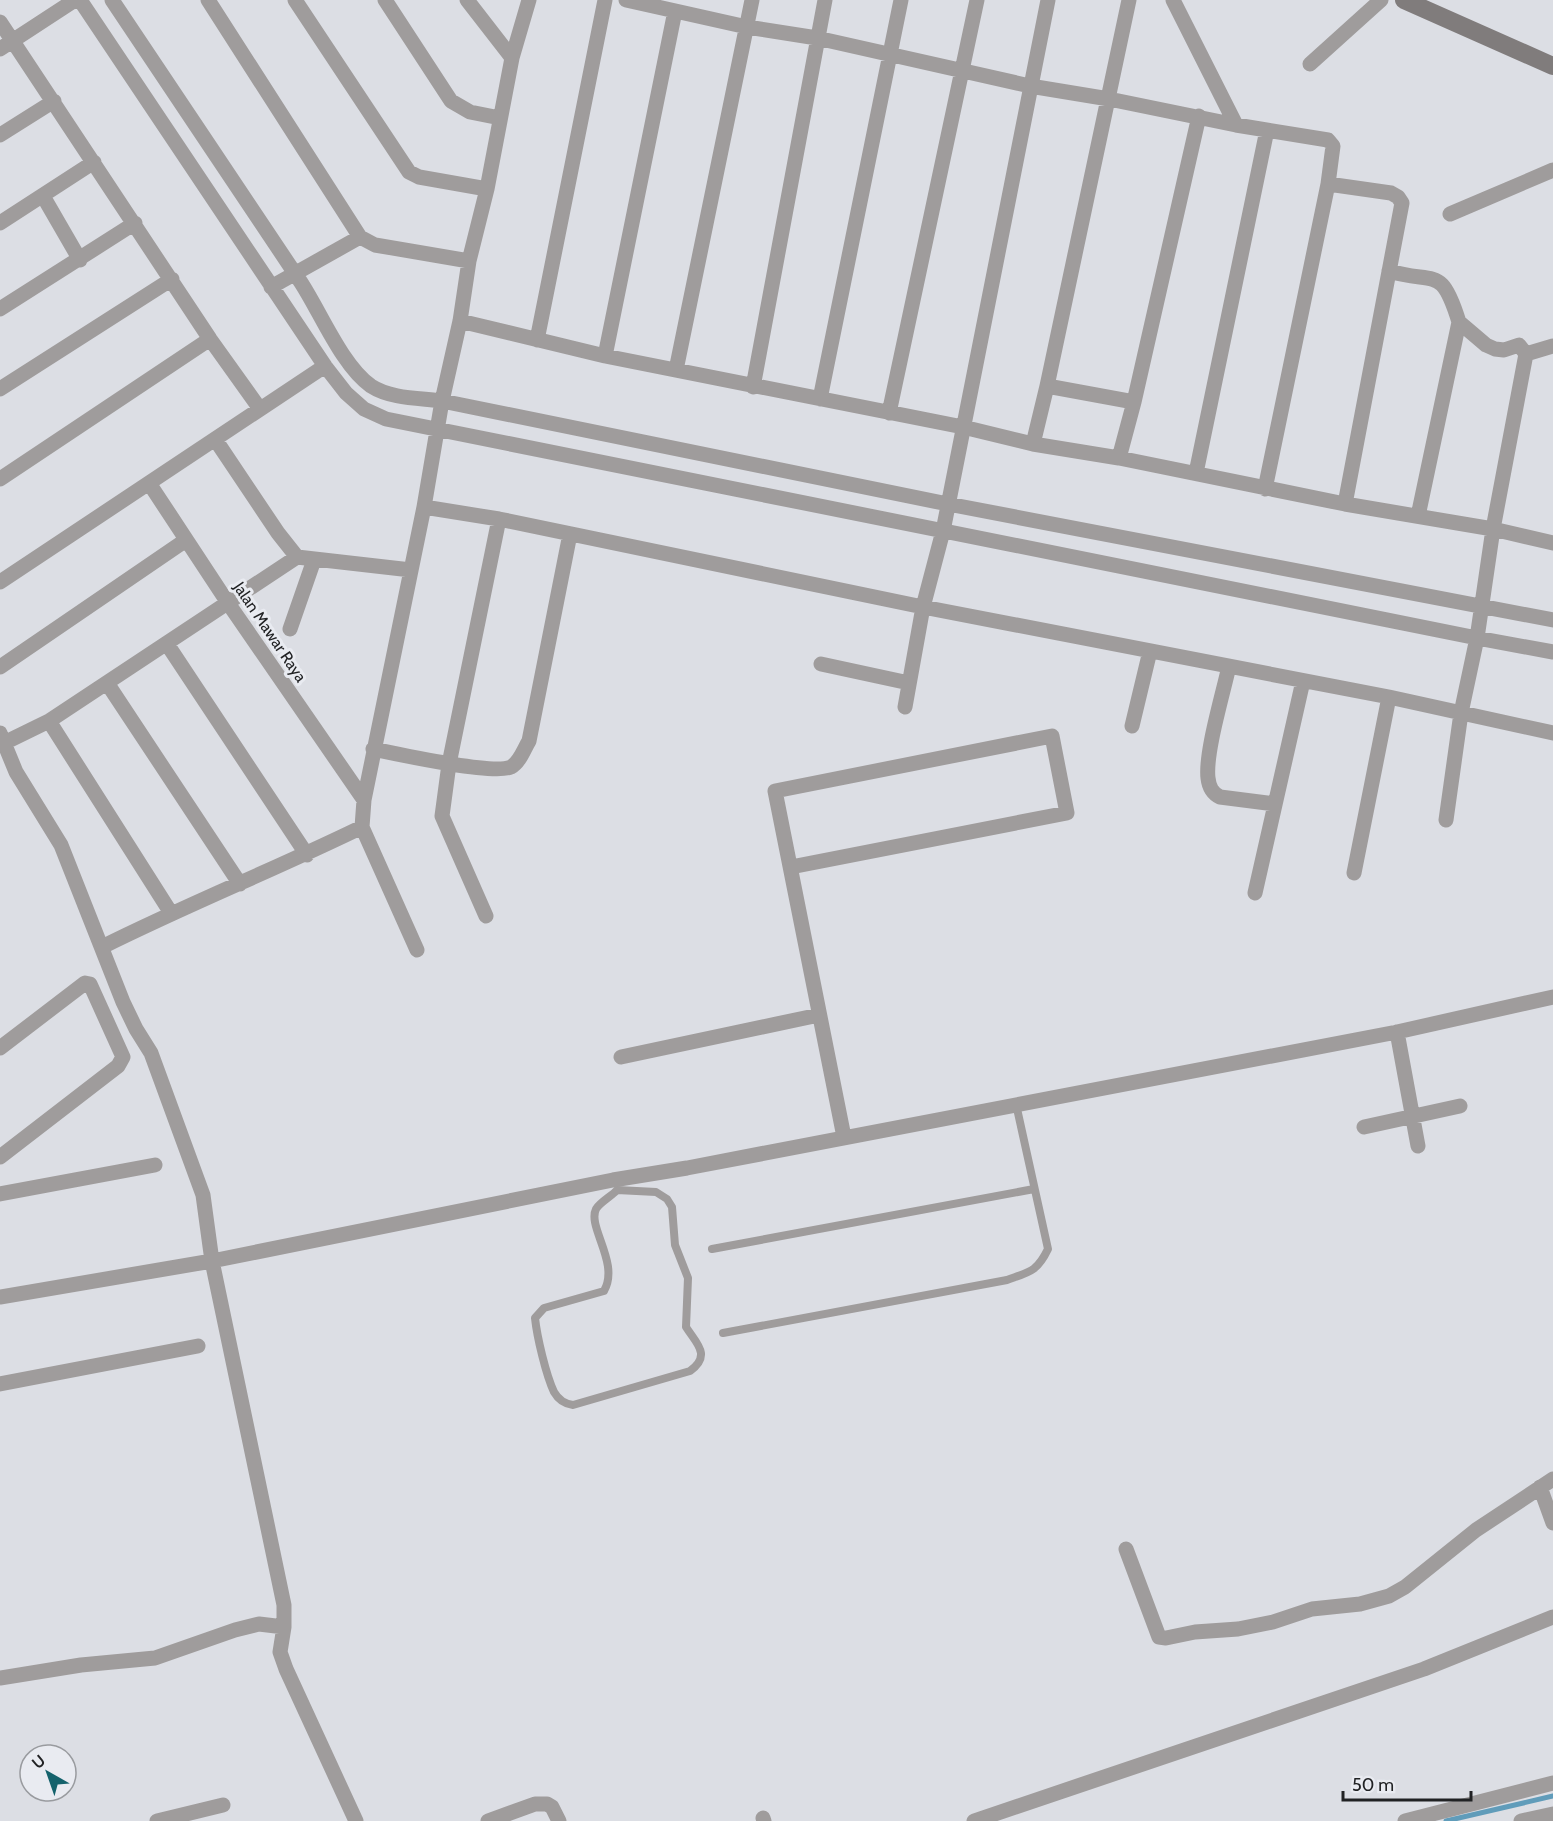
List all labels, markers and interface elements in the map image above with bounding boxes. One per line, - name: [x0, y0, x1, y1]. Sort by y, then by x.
- street label: Jalan Mawar Raya: [229, 578, 311, 686]
- north arrow: [18, 1743, 78, 1803]
- text: U: [28, 1751, 49, 1773]
- scale bar: [1343, 1764, 1470, 1802]
- text: 50 m: [1352, 1774, 1394, 1796]

